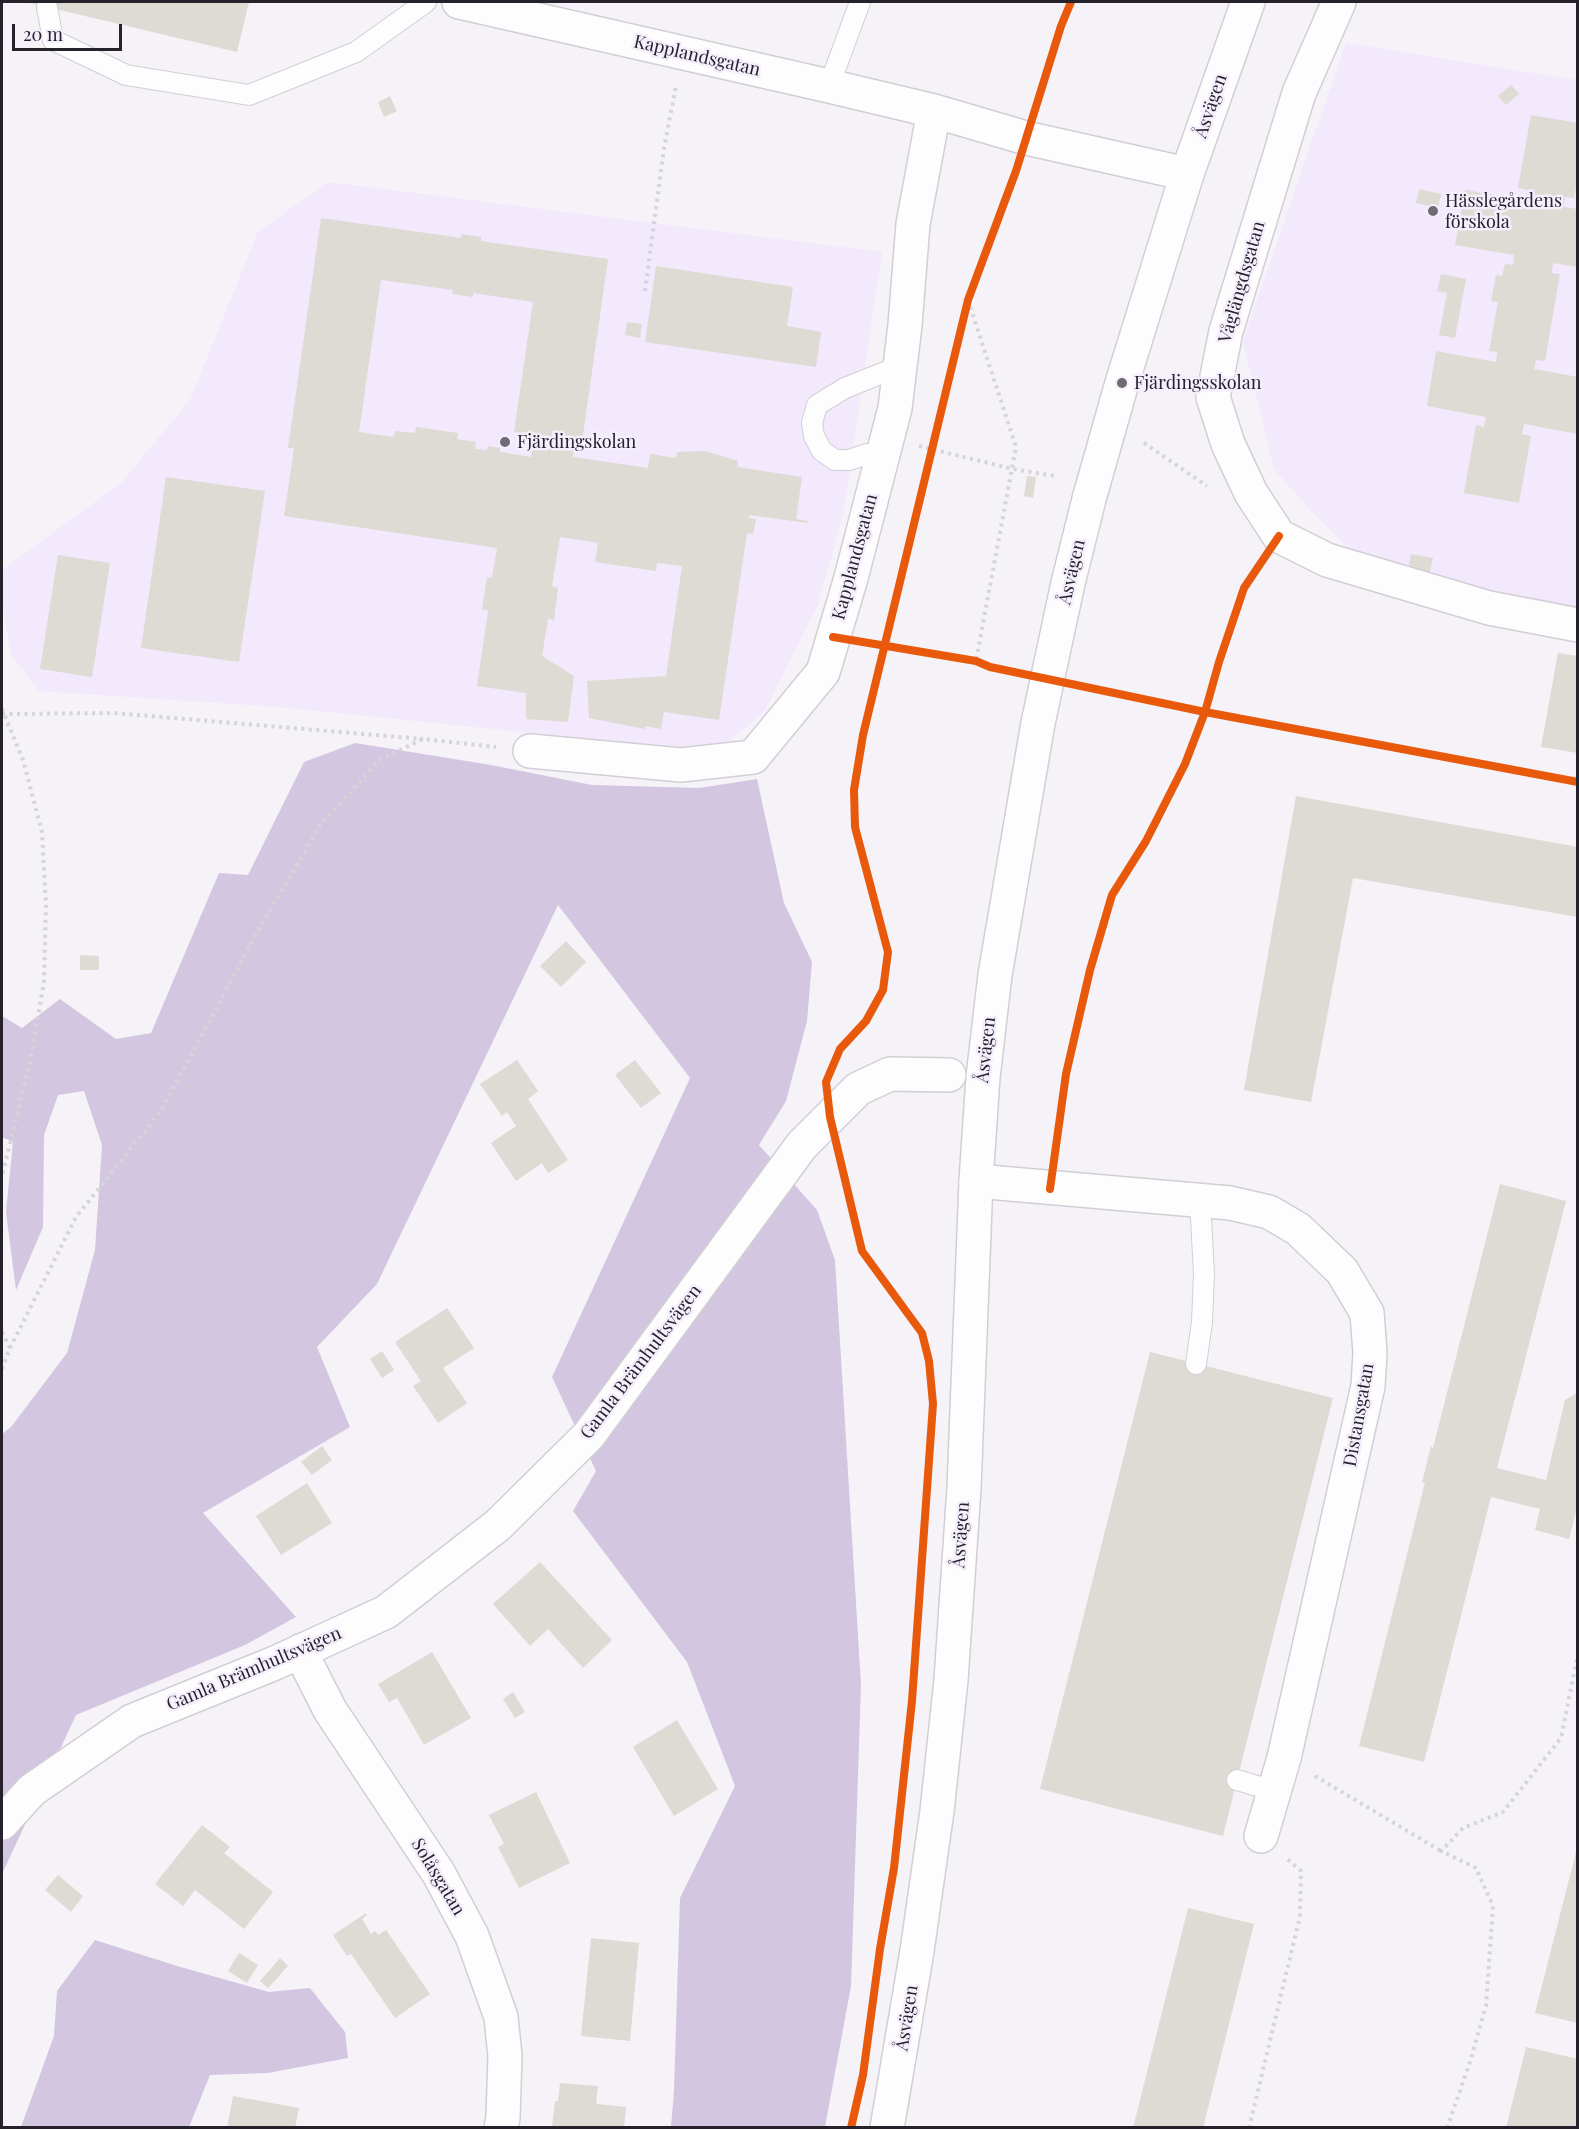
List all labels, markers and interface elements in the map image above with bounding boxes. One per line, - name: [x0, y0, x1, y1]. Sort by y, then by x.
- scale bar: [15, 12, 124, 50]
- text: 20 m: [23, 22, 63, 46]
- street label: Kapplandsgatan: [632, 31, 762, 81]
- street label: Åsvägen: [1190, 71, 1232, 141]
- place label: Hässlegårdens förskola: [1445, 190, 1562, 232]
- marker: Hässlegårdens förskola: [1426, 204, 1440, 218]
- street label: Våglängdsgatan: [1214, 219, 1270, 345]
- place label: Fjärdingsskolan: [1134, 372, 1261, 394]
- marker: Fjärdingsskolan: [1115, 376, 1129, 390]
- place label: Fjärdingskolan: [517, 431, 636, 453]
- marker: Fjärdingskolan: [498, 435, 512, 449]
- street label: Kapplandsgatan: [828, 492, 882, 622]
- street label: Åsvägen: [1054, 537, 1090, 607]
- street label: Åsvägen: [972, 1016, 1000, 1084]
- street label: Gamla Brämhultsvägen: [576, 1281, 706, 1443]
- street label: Distansgatan: [1339, 1362, 1379, 1468]
- street label: Åsvägen: [948, 1501, 974, 1569]
- street label: Gamla Brämhultsvägen: [163, 1622, 345, 1716]
- street label: Solåsgatan: [407, 1835, 469, 1919]
- street label: Åsvägen: [891, 1984, 923, 2052]

